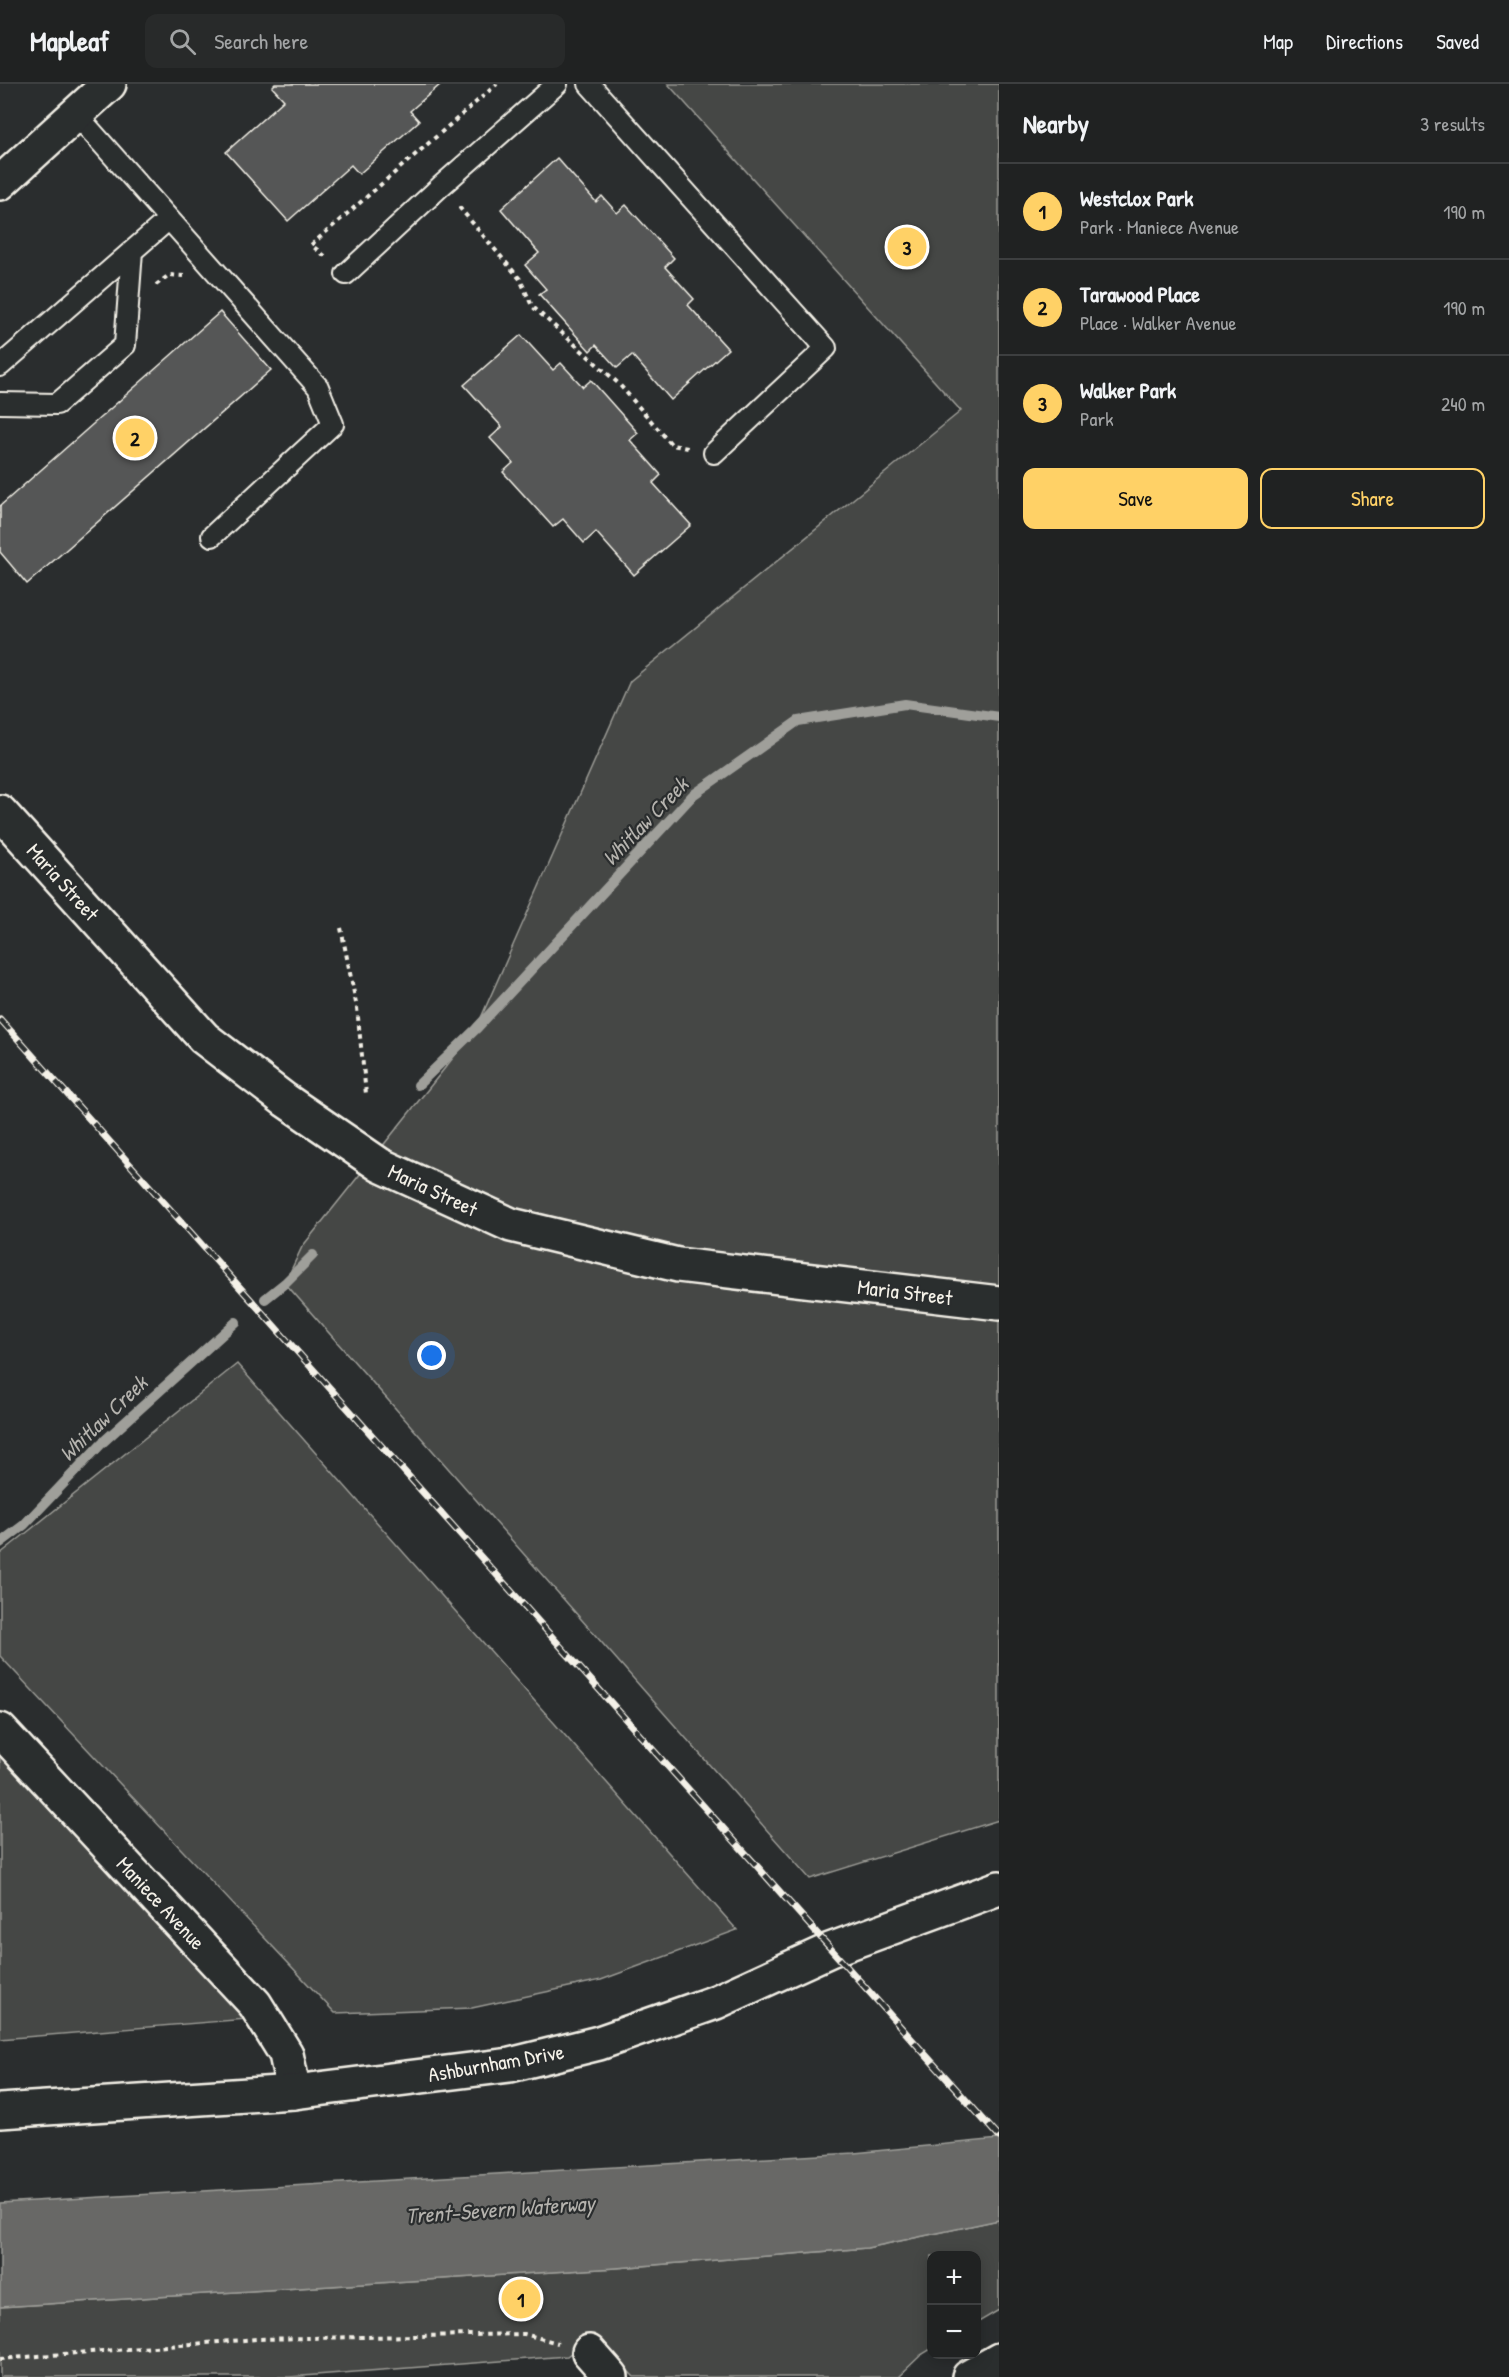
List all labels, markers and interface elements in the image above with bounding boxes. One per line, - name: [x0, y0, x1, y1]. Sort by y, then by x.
- search box: [145, 14, 565, 68]
- text: Mapleaf: [30, 22, 109, 60]
- icon: search: [166, 25, 199, 58]
- text: Search here: [214, 26, 308, 56]
- text: Map: [1263, 27, 1293, 56]
- text: Directions: [1326, 27, 1403, 56]
- text: Saved: [1436, 27, 1479, 56]
- text: Nearby: [1023, 106, 1089, 141]
- text: 3 results: [1420, 110, 1485, 137]
- text: Westclox Park: [1080, 183, 1193, 213]
- text: 1: [1039, 198, 1046, 225]
- text: 190 m: [1443, 198, 1485, 225]
- text: Park · Maniece Avenue: [1080, 213, 1239, 240]
- pin: 3: [888, 224, 926, 270]
- text: Tarawood Place: [1080, 279, 1200, 309]
- text: 2: [1038, 294, 1047, 321]
- text: 190 m: [1443, 294, 1485, 321]
- text: Place · Walker Avenue: [1080, 309, 1236, 336]
- text: Walker Park: [1080, 375, 1176, 405]
- text: 3: [1038, 390, 1047, 417]
- text: 240 m: [1441, 390, 1485, 417]
- text: Park: [1080, 405, 1113, 432]
- pin: 2: [116, 416, 154, 460]
- button: Save: [1023, 468, 1248, 529]
- button: Share: [1260, 468, 1485, 529]
- water label: Whitlaw Creek: [595, 769, 696, 872]
- street label: Maria Street: [20, 837, 106, 928]
- street label: Maria Street: [384, 1157, 483, 1224]
- street label: Maria Street: [856, 1272, 955, 1312]
- your location: [417, 1341, 446, 1370]
- water label: Whitlaw Creek: [52, 1367, 155, 1468]
- street label: Maniece Avenue: [110, 1850, 212, 1956]
- street label: Ashburnham Drive: [426, 2037, 566, 2089]
- water label: Trent–Severn Waterway: [405, 2187, 598, 2231]
- map controls: [927, 2251, 981, 2359]
- button: +: [927, 2251, 981, 2305]
- pin: 1: [502, 2276, 540, 2322]
- button: −: [927, 2305, 981, 2359]

